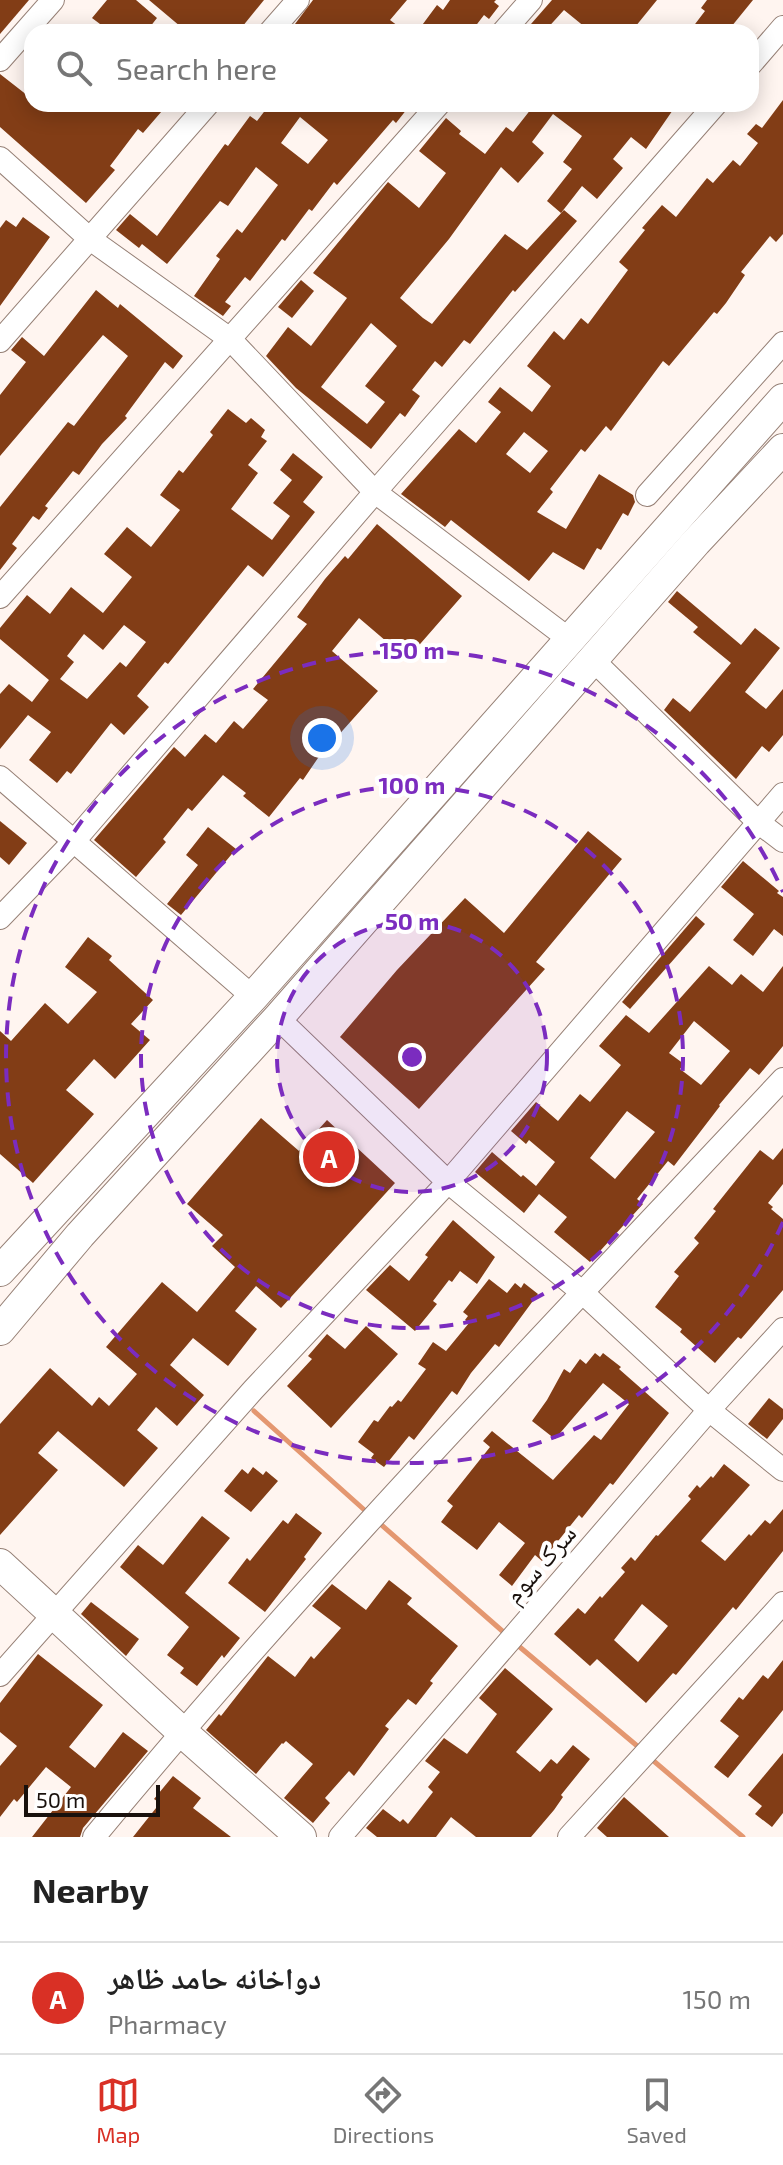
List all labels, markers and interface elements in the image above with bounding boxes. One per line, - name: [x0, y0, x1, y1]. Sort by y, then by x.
- search box: [24, 24, 759, 112]
- icon: search: [52, 46, 96, 90]
- text: Search here: [116, 50, 277, 86]
- text: 150 m: [379, 635, 445, 664]
- your location: [302, 718, 342, 758]
- text: 100 m: [379, 770, 445, 799]
- text: 50 m: [385, 906, 439, 935]
- centre of rings: [398, 1043, 426, 1071]
- pin: A: [303, 1127, 355, 1187]
- street label: سرک سوم: [496, 1517, 584, 1611]
- scale bar: [24, 1781, 160, 1817]
- text: 50 m: [36, 1786, 85, 1812]
- text: Nearby: [32, 1869, 149, 1910]
- text: دواخانه حامد ظاهر: [108, 1959, 321, 1995]
- text: A: [50, 1983, 66, 2014]
- text: 150 m: [682, 1983, 751, 2014]
- text: Pharmacy: [108, 2008, 227, 2039]
- tab: Map: [96, 2073, 140, 2147]
- tab: Directions: [333, 2073, 434, 2147]
- tab: Saved: [626, 2073, 687, 2147]

